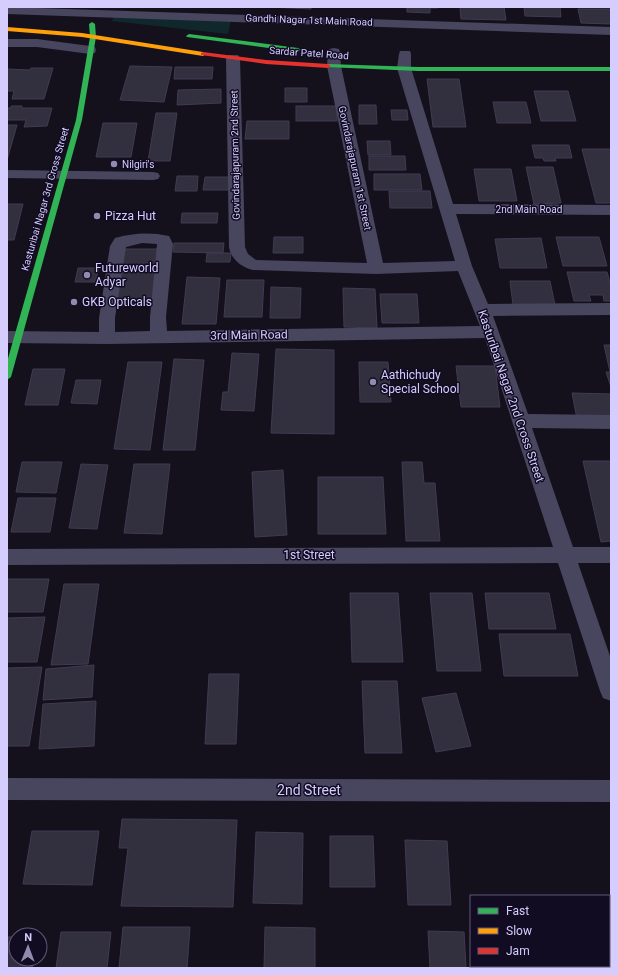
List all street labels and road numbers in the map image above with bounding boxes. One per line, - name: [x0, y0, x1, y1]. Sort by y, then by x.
- street label: Gandhi Nagar 1st Main Road: [245, 12, 373, 28]
- street label: Sardar Patel Road: [269, 45, 349, 61]
- street label: Govindarajapuram 2nd Street: [228, 90, 242, 220]
- street label: Govindarajapuram 1st Street: [336, 105, 374, 231]
- street label: Kasturibai Nagar 3rd Cross Street: [19, 126, 71, 272]
- street label: 2nd Main Road: [496, 204, 562, 215]
- street label: Kasturibai Nagar 2nd Cross Street: [475, 308, 547, 484]
- street label: 3rd Main Road: [210, 327, 288, 343]
- street label: 1st Street: [283, 548, 335, 562]
- street label: 2nd Street: [277, 782, 341, 798]

